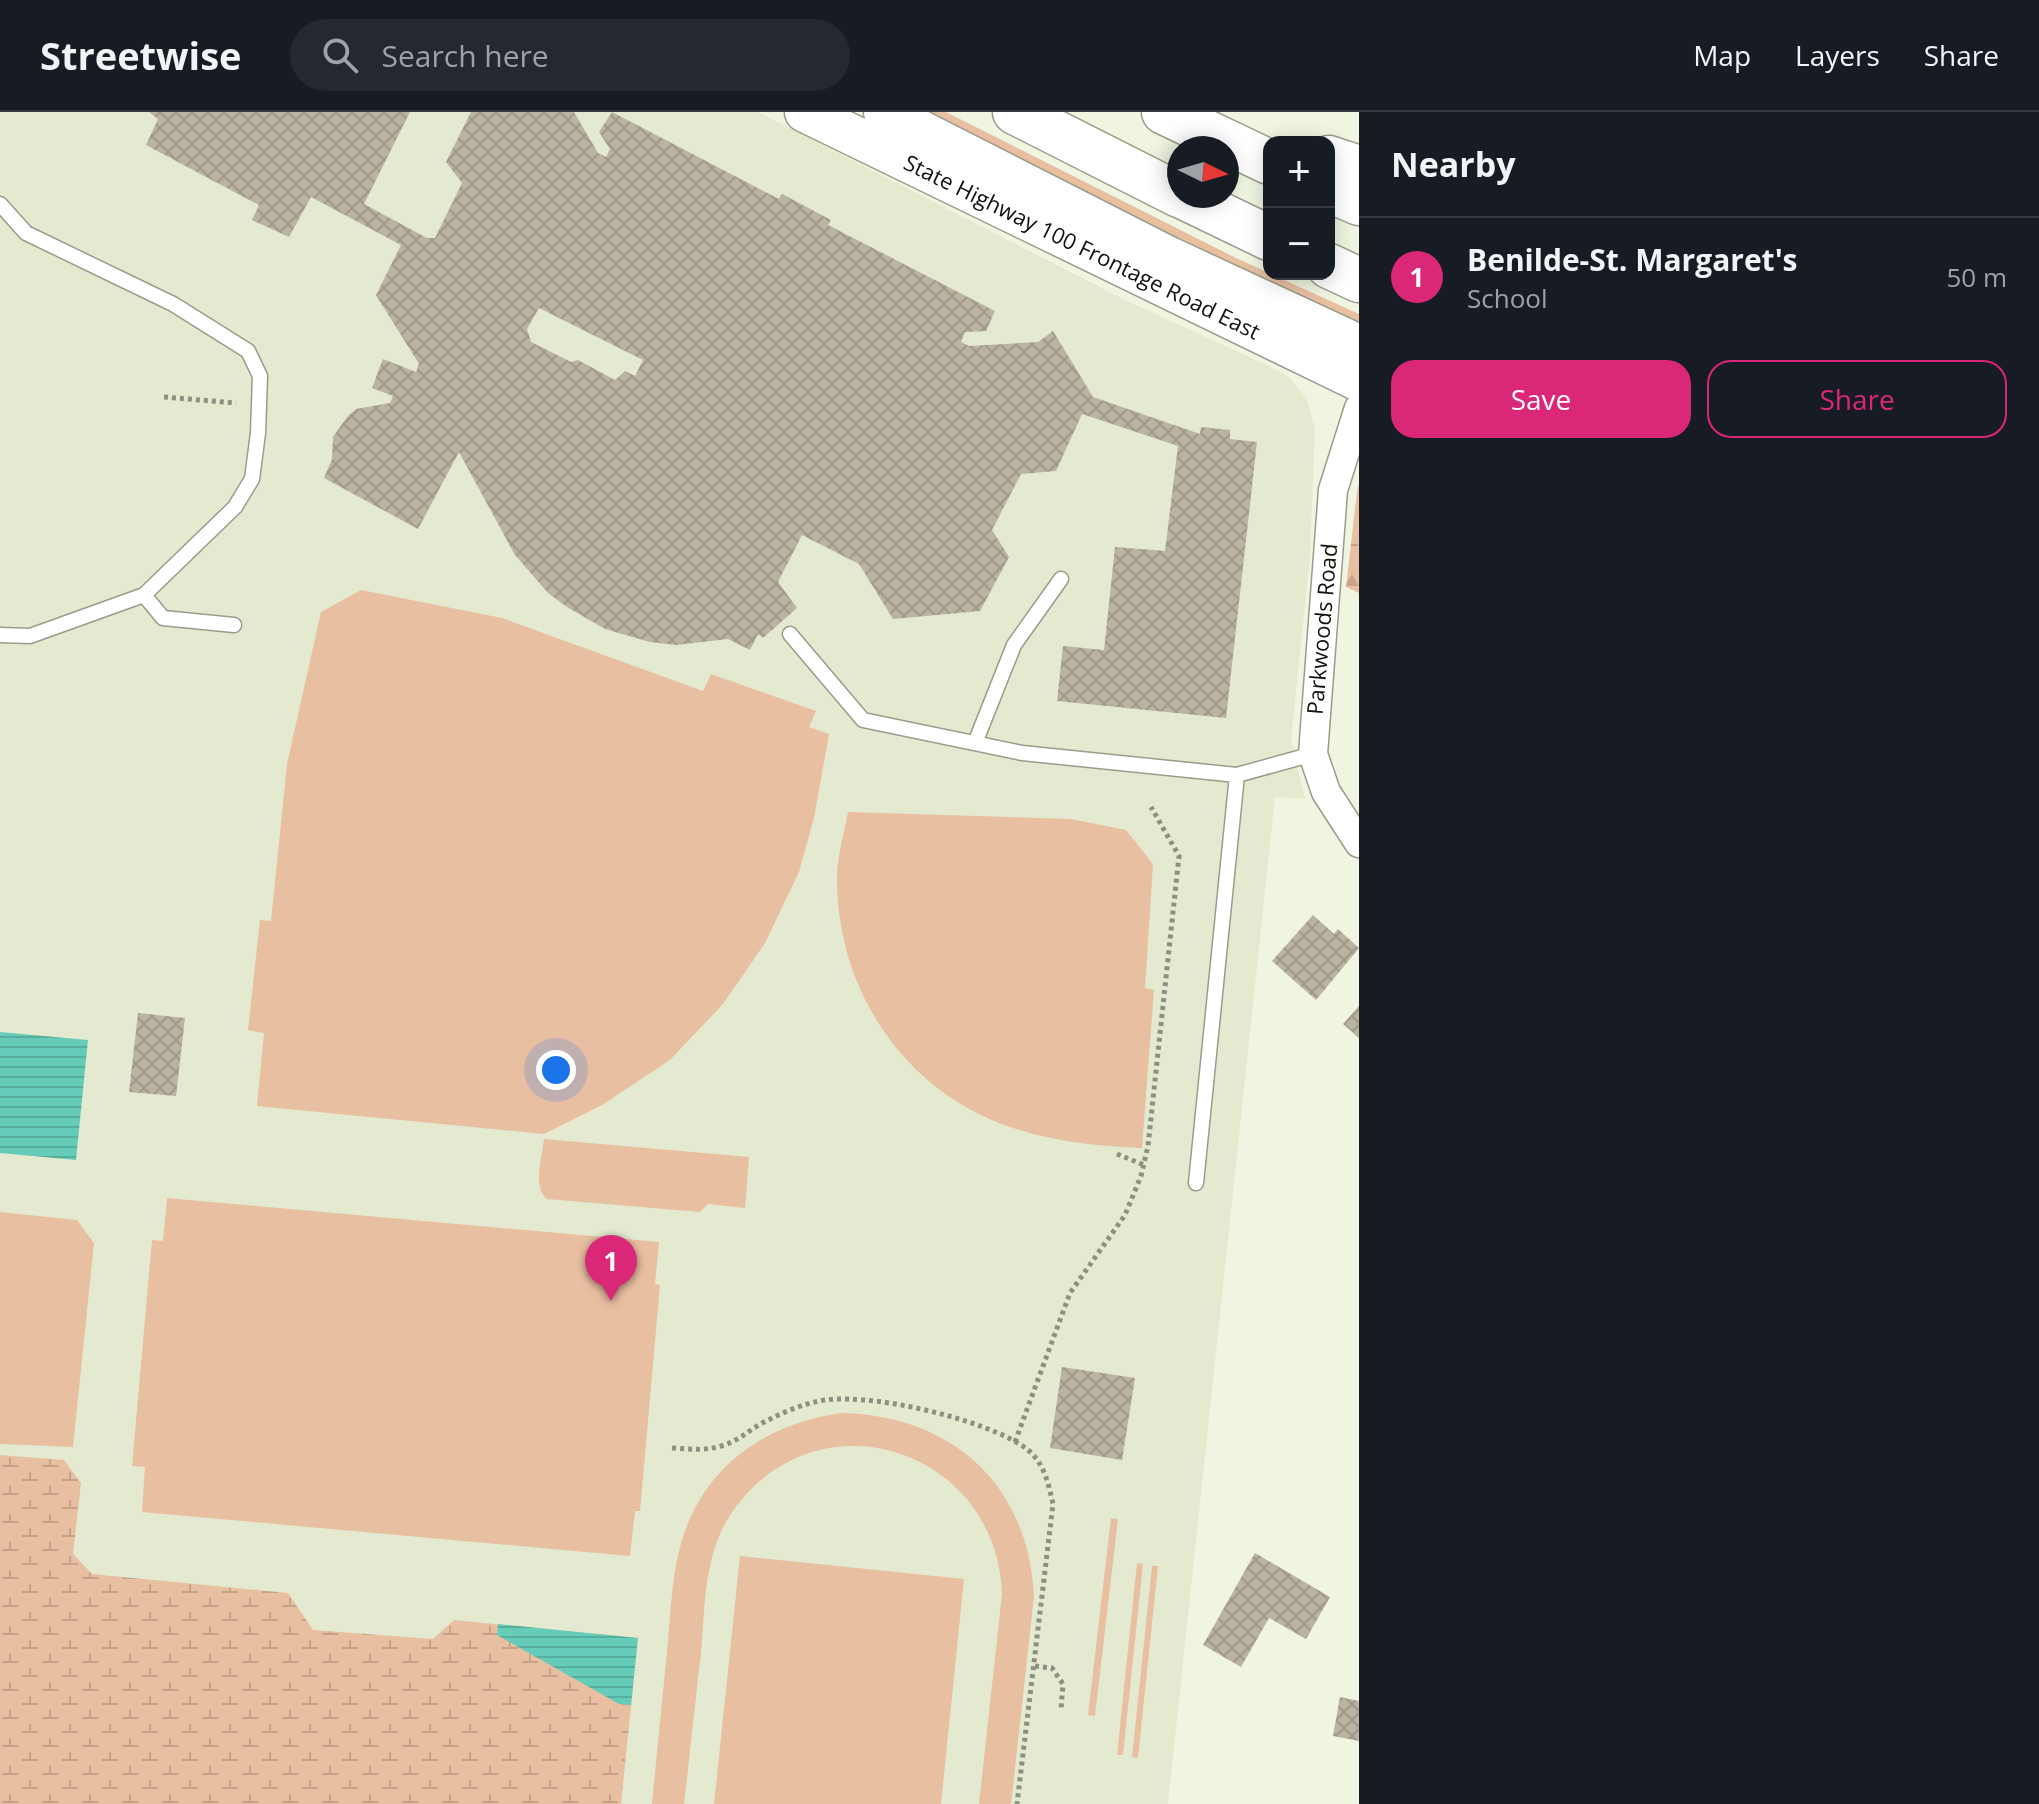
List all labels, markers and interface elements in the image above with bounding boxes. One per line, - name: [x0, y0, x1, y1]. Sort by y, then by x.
- search box: [290, 19, 850, 91]
- text: Streetwise: [40, 29, 242, 81]
- icon: search: [318, 33, 362, 77]
- text: Search here: [382, 35, 549, 76]
- text: Map: [1693, 36, 1751, 74]
- text: Layers: [1795, 36, 1880, 74]
- text: Share: [1924, 36, 1999, 74]
- north arrow: [1167, 136, 1239, 208]
- map controls: [1263, 136, 1335, 280]
- button: +: [1263, 136, 1335, 208]
- text: Nearby: [1391, 141, 1516, 187]
- street label: State Highway 100 Frontage Road East: [899, 147, 1266, 346]
- button: −: [1263, 208, 1335, 280]
- text: Benilde-St. Margaret's: [1467, 239, 1798, 280]
- text: 1: [1410, 259, 1424, 295]
- text: 50 m: [1946, 259, 2007, 295]
- text: School: [1467, 280, 1548, 316]
- button: Save: [1391, 360, 1691, 438]
- button: Share: [1707, 360, 2007, 438]
- street label: Parkwoods Road: [1299, 542, 1343, 716]
- your location: [536, 1050, 576, 1090]
- pin: 1: [585, 1235, 637, 1301]

